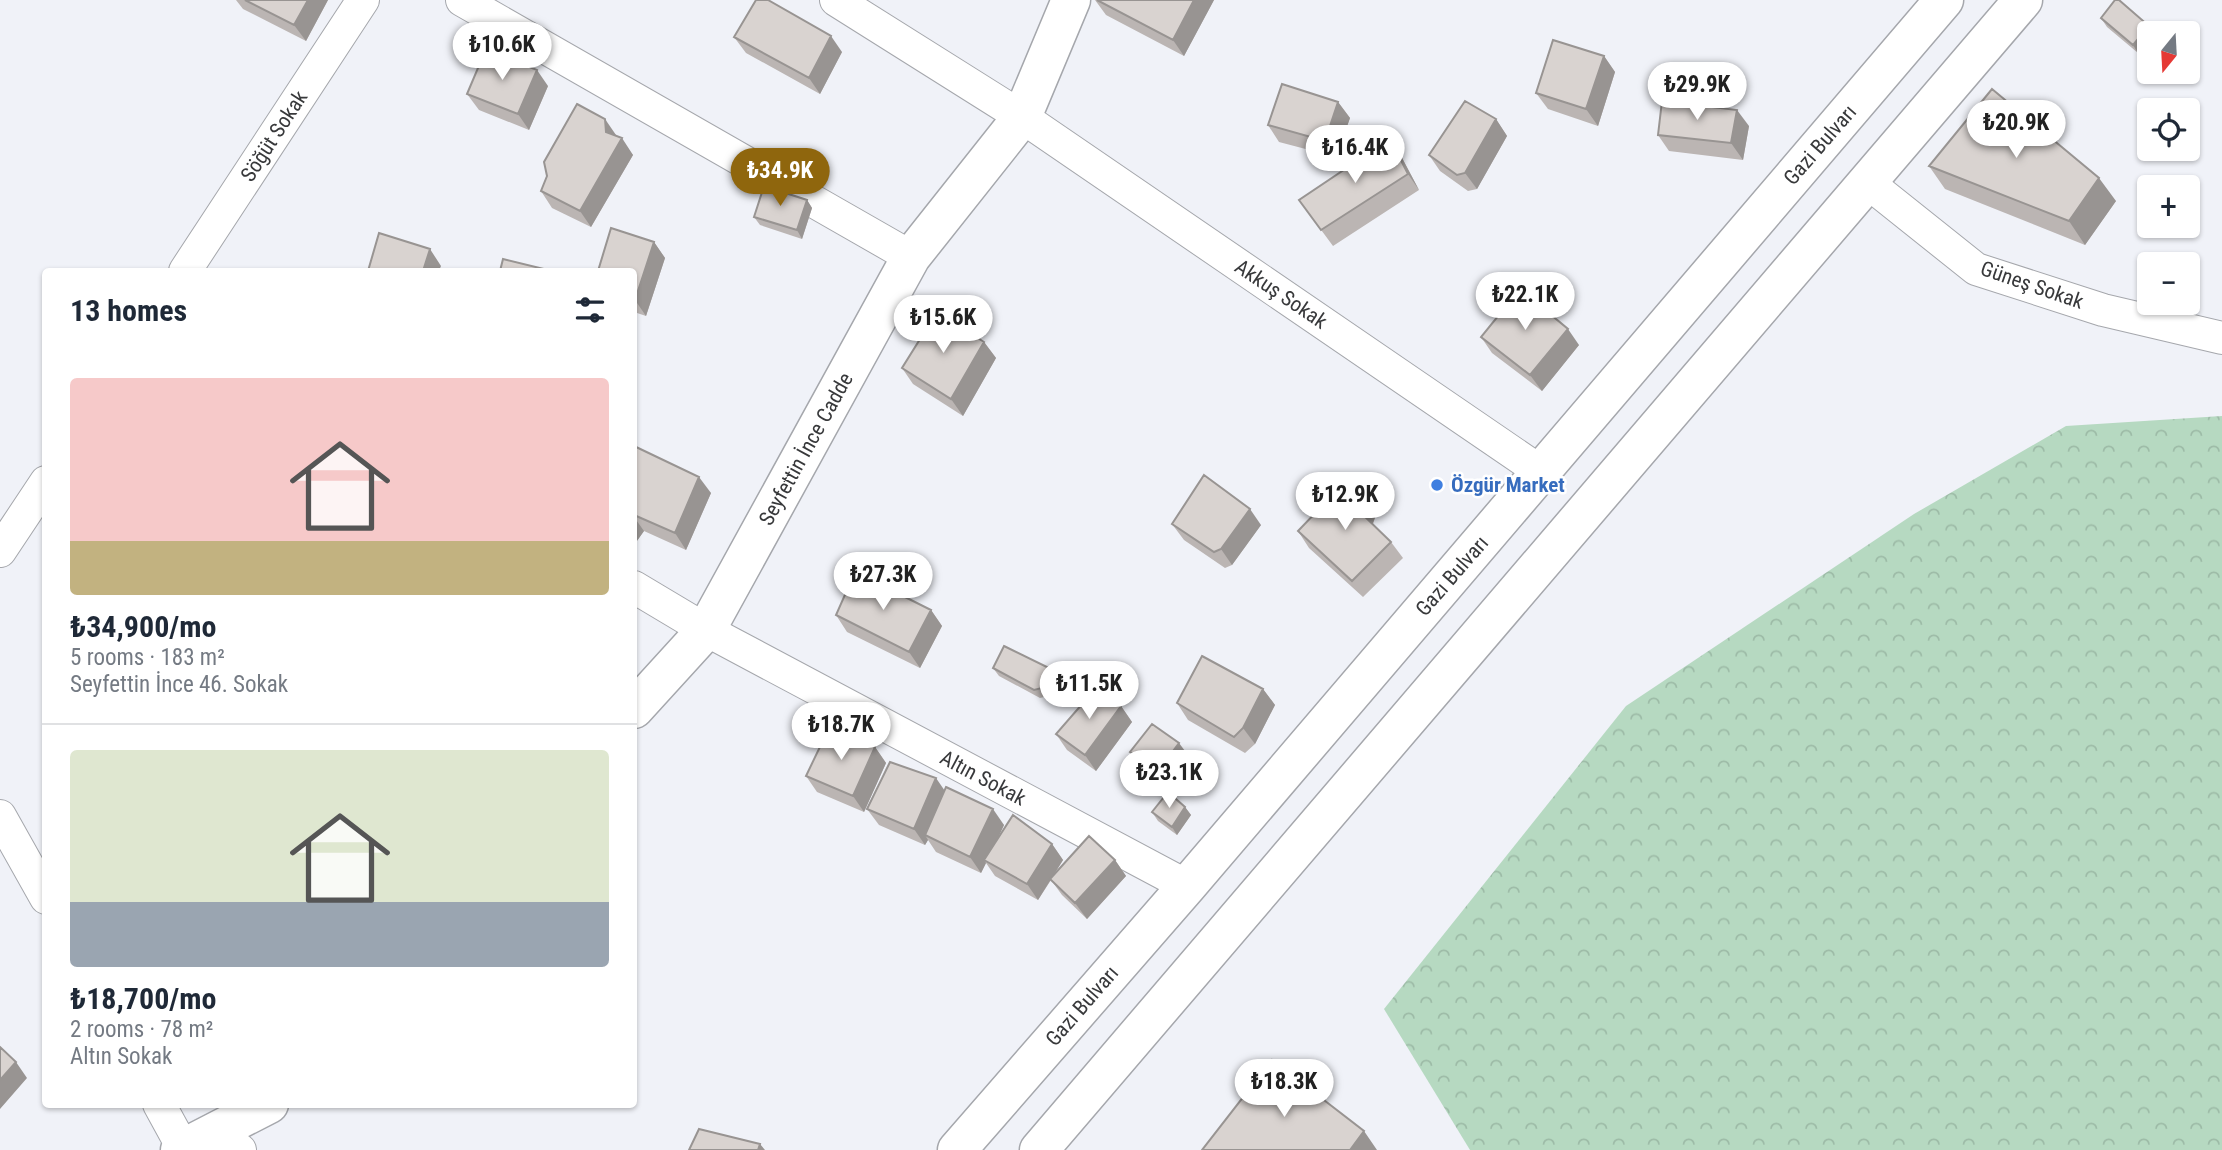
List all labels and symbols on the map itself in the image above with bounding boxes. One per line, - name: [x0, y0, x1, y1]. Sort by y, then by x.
- north arrow: [2137, 21, 2200, 84]
- pin: ₺10.6K: [445, 22, 559, 82]
- pin: ₺29.9K: [1640, 62, 1754, 122]
- street label: Söğüt Sokak: [236, 86, 313, 186]
- street label: Gazi Bulvarı: [1779, 100, 1861, 190]
- pin: ₺20.9K: [1959, 100, 2073, 160]
- pin: ₺16.4K: [1298, 125, 1412, 185]
- pin: ₺34.9K: [723, 148, 837, 208]
- street label: Akkuş Sokak: [1230, 254, 1332, 334]
- street label: Güneş Sokak: [1977, 256, 2087, 314]
- pin: ₺22.1K: [1468, 272, 1582, 332]
- pin: ₺15.6K: [886, 296, 1000, 355]
- street label: Seyfettin İnce Cadde: [754, 369, 858, 529]
- pin: ₺12.9K: [1288, 472, 1402, 532]
- place label: Özgür Market: [1451, 473, 1565, 497]
- marker: Özgür Market: [1429, 477, 1445, 493]
- street label: Gazi Bulvarı: [1411, 531, 1493, 621]
- pin: ₺27.3K: [826, 552, 940, 612]
- pin: ₺11.5K: [1032, 662, 1146, 721]
- pin: ₺18.7K: [784, 702, 898, 762]
- street label: Altın Sokak: [936, 745, 1030, 811]
- pin: ₺23.1K: [1112, 750, 1226, 810]
- street label: Gazi Bulvarı: [1041, 961, 1123, 1051]
- pin: ₺18.3K: [1227, 1060, 1341, 1119]

